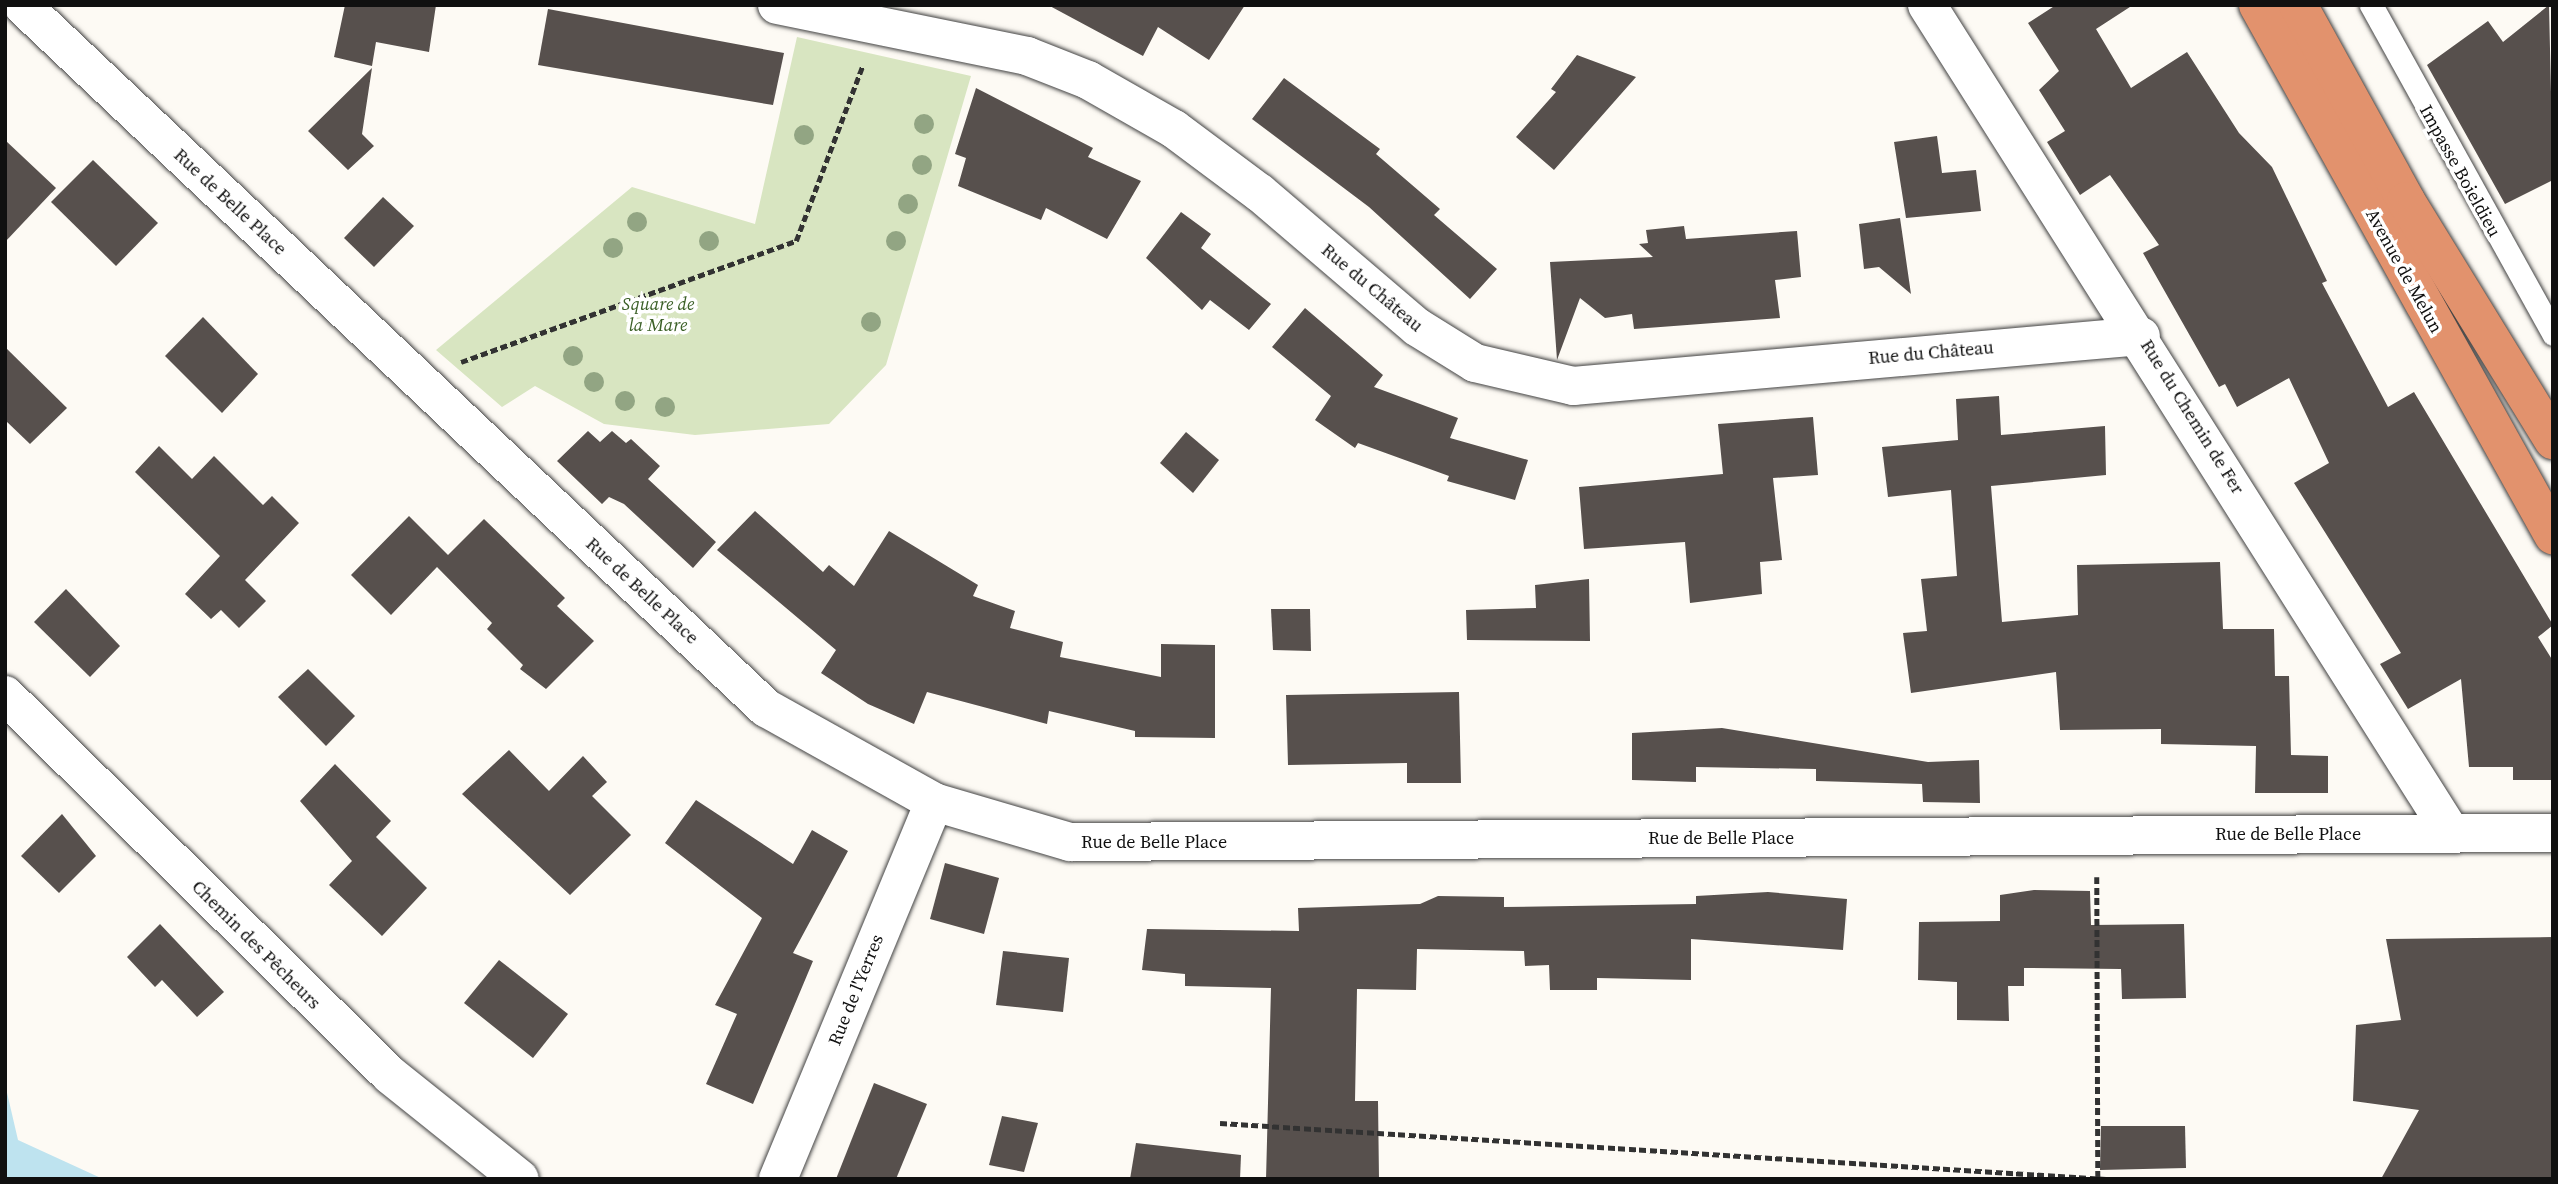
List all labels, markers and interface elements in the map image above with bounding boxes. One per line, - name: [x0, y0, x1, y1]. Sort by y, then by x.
- street label: Impasse Boieldieu: [2415, 101, 2505, 241]
- street label: Rue de Belle Place: [169, 144, 291, 260]
- street label: Avenue de Melun: [2361, 205, 2447, 337]
- street label: Rue du Château: [1317, 239, 1427, 337]
- park label: Square de la Mare: [622, 294, 694, 336]
- street label: Rue du Chemin de Fer: [2136, 336, 2248, 498]
- street label: Rue du Château: [1867, 337, 1995, 369]
- street label: Rue de Belle Place: [581, 533, 703, 649]
- street label: Rue de Belle Place: [2215, 823, 2361, 845]
- street label: Rue de Belle Place: [1648, 827, 1794, 849]
- street label: Rue de Belle Place: [1081, 831, 1227, 853]
- street label: Chemin des Pêcheurs: [187, 876, 325, 1014]
- street label: Rue de l'Yerres: [824, 931, 888, 1049]

